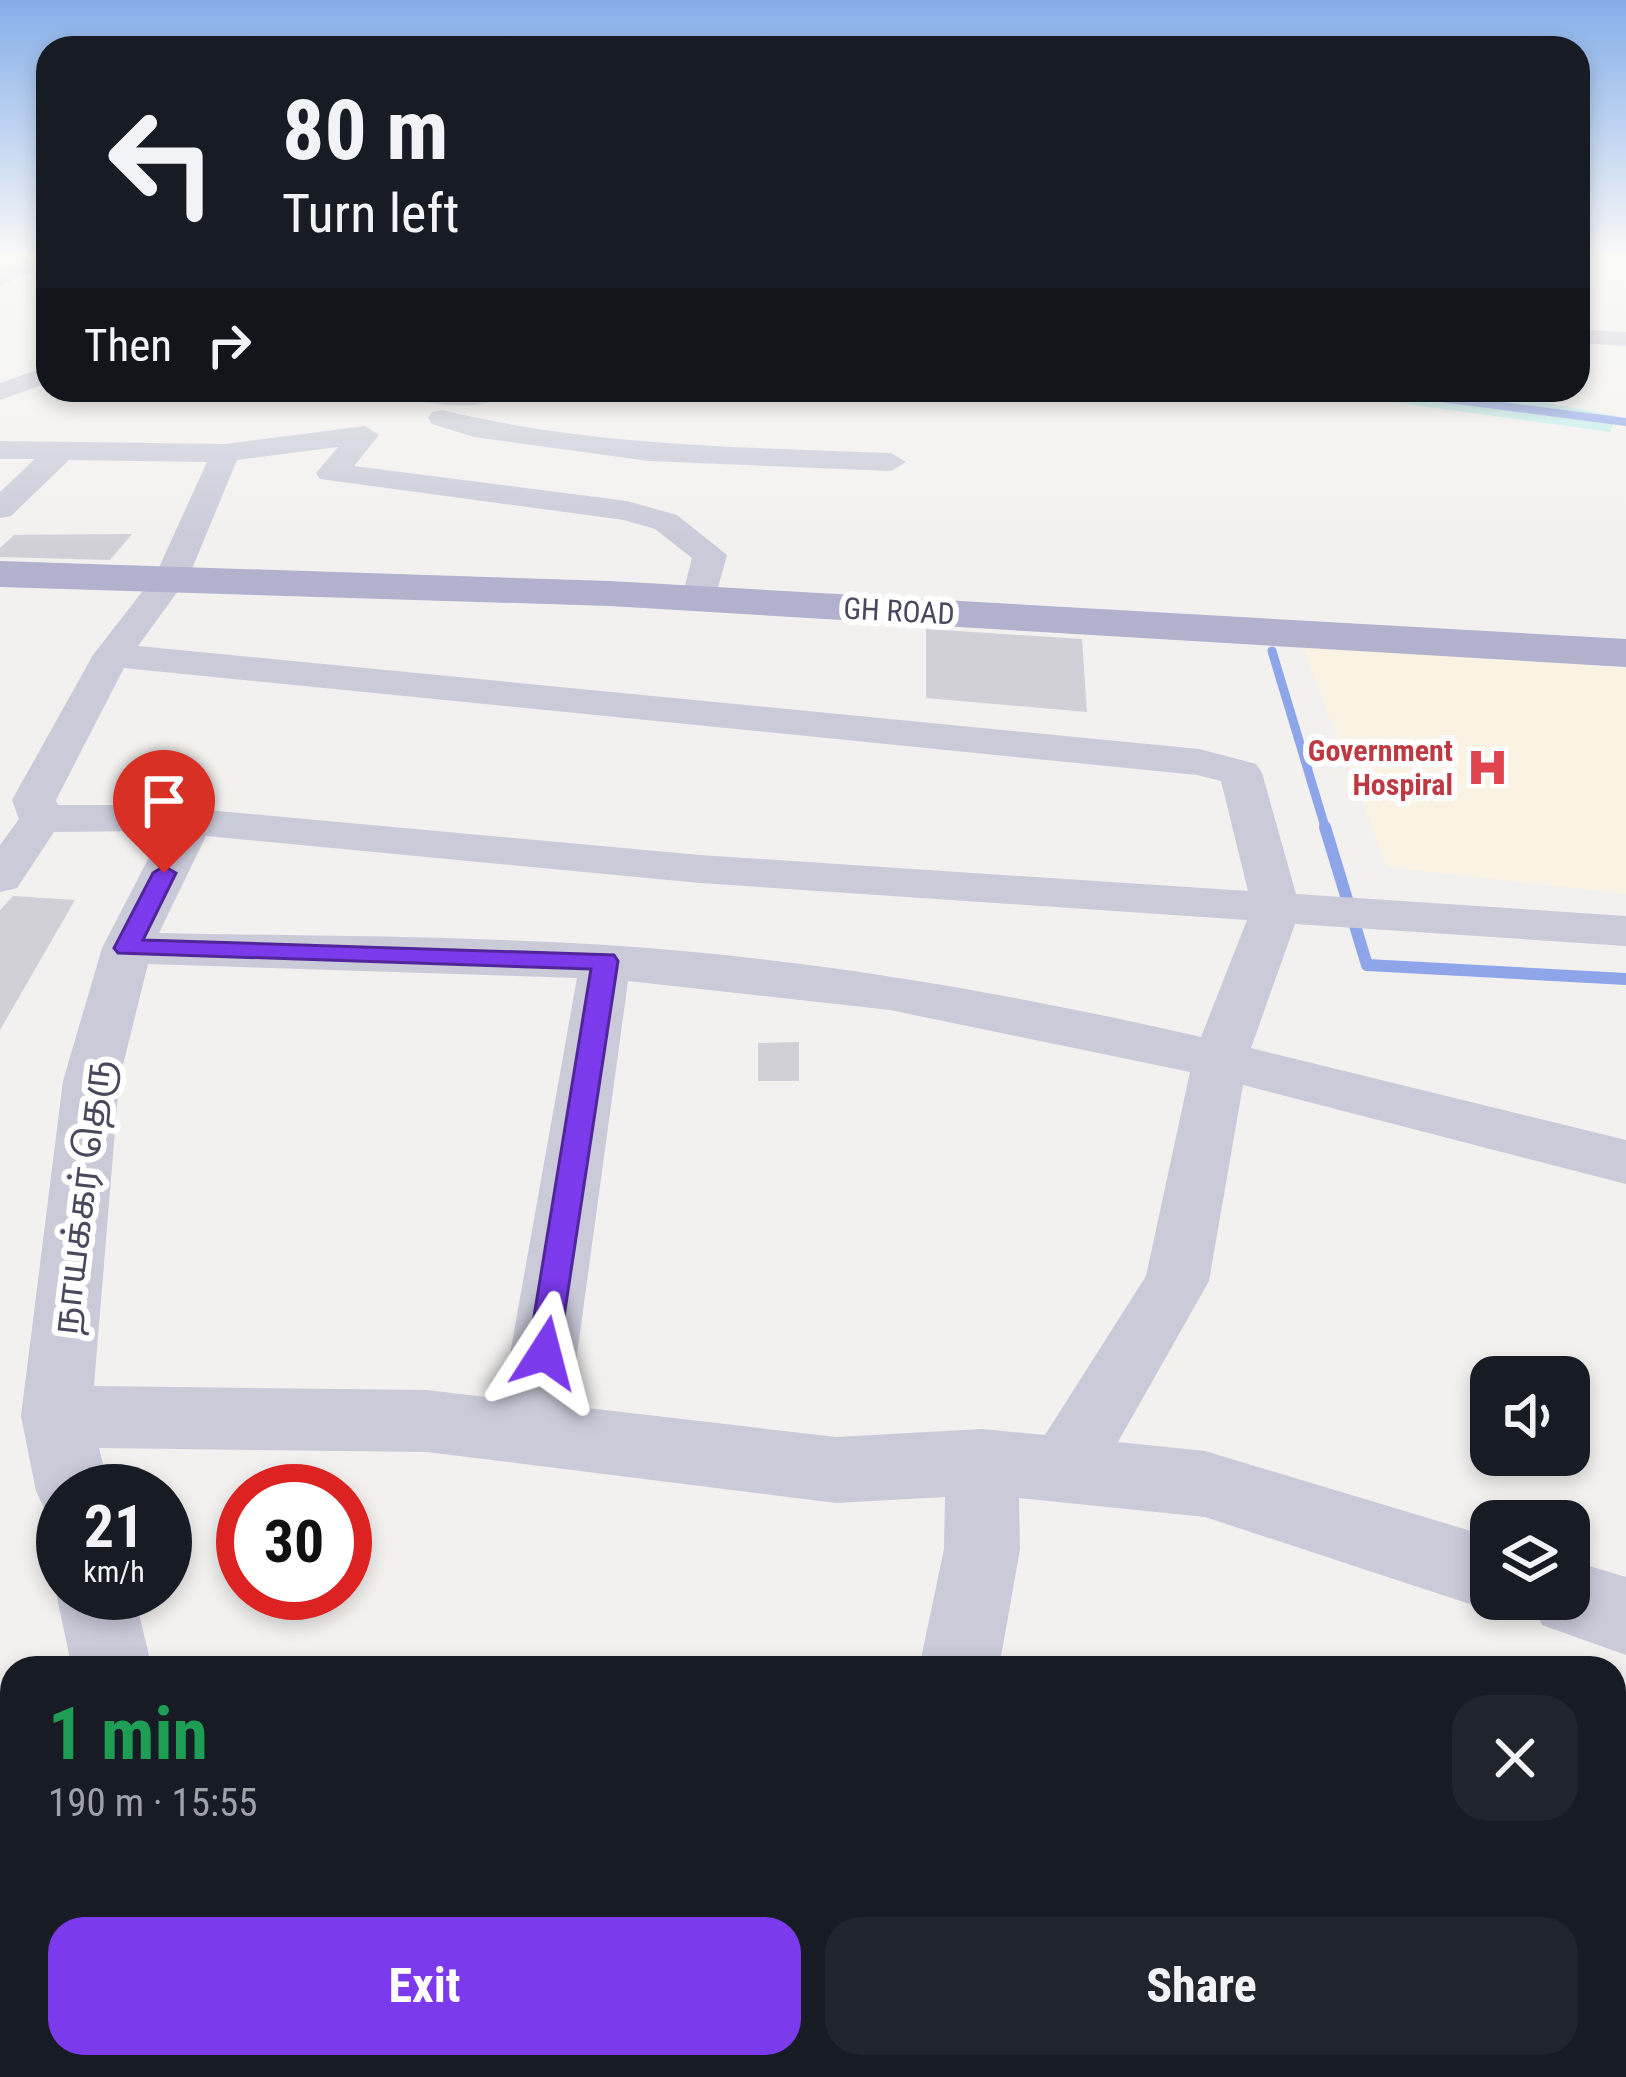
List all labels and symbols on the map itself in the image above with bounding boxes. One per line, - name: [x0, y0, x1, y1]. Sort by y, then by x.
- street label: GH ROAD: [843, 591, 955, 631]
- place label: Government Hospiral: [1308, 733, 1453, 802]
- hospital icon: Government Hospiral: [1464, 744, 1510, 790]
- pin: [113, 750, 215, 873]
- street label: நாயக்கர் தெரு: [44, 1057, 123, 1337]
- position arrow: [482, 1290, 608, 1416]
- speed limit sign: 30: [216, 1464, 372, 1620]

